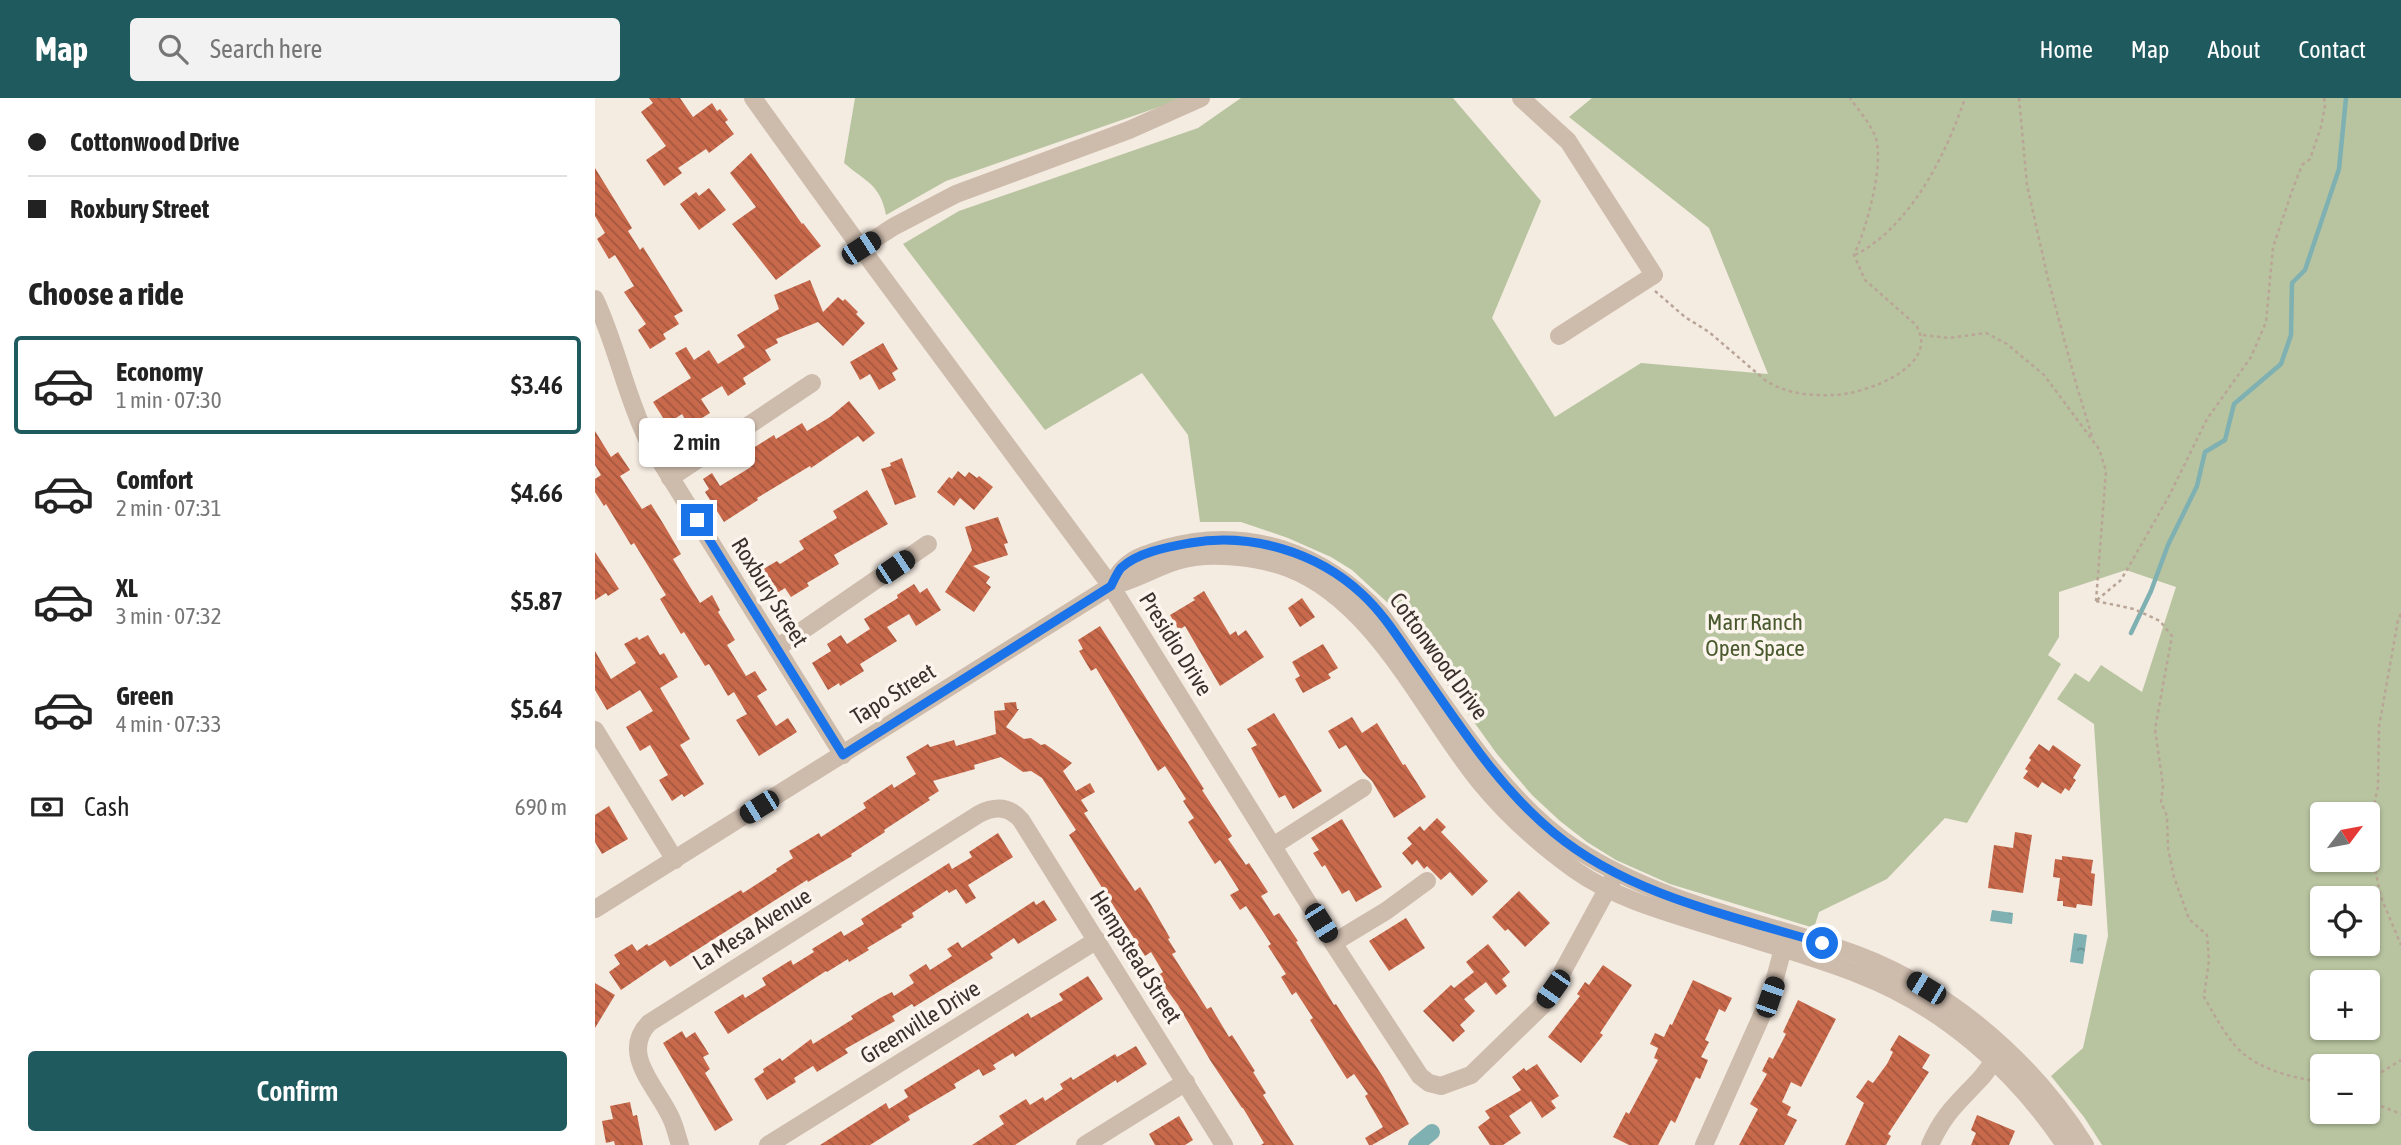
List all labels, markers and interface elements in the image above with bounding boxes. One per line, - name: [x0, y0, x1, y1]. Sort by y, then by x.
- search box: [130, 18, 620, 81]
- text: Map: [35, 30, 88, 68]
- icon: search: [154, 30, 192, 68]
- text: Search here: [210, 34, 322, 64]
- text: Home: [2039, 36, 2093, 63]
- text: Map: [2131, 36, 2169, 63]
- text: About: [2207, 36, 2260, 63]
- text: Contact: [2298, 36, 2366, 63]
- text: Cottonwood Drive: [70, 127, 240, 157]
- text: Roxbury Street: [70, 194, 209, 224]
- car: [838, 228, 885, 268]
- text: Choose a ride: [28, 275, 184, 312]
- icon: car: [32, 354, 95, 417]
- text: Economy: [116, 357, 203, 387]
- text: $3.46: [511, 370, 563, 400]
- text: 1 min · 07:30: [116, 387, 222, 413]
- callout: 2 min: [639, 418, 755, 468]
- text: 2 min: [674, 429, 720, 455]
- icon: car: [32, 462, 95, 525]
- text: Comfort: [116, 465, 193, 495]
- text: $4.66: [511, 478, 563, 508]
- text: 2 min · 07:31: [116, 495, 222, 521]
- route end: [681, 504, 713, 536]
- street label: Roxbury Street: [726, 533, 814, 651]
- car: [872, 547, 919, 587]
- icon: car: [32, 570, 95, 633]
- text: XL: [116, 573, 138, 603]
- text: $5.87: [511, 586, 563, 616]
- street label: Presidio Drive: [1134, 588, 1218, 700]
- street label: Cottonwood Drive: [1384, 588, 1494, 724]
- text: 3 min · 07:32: [116, 603, 222, 629]
- park label: Marr Ranch Open Space: [1705, 609, 1805, 661]
- street label: Tapo Street: [846, 658, 940, 730]
- icon: car: [32, 678, 95, 741]
- text: Green: [116, 681, 174, 711]
- text: $5.64: [511, 694, 563, 724]
- text: 4 min · 07:33: [116, 711, 222, 737]
- car: [736, 787, 783, 827]
- icon: cash: [28, 788, 66, 826]
- text: Cash: [84, 792, 130, 822]
- text: 690 m: [515, 794, 567, 820]
- north arrow: [2310, 802, 2380, 872]
- map controls: [2310, 802, 2380, 1124]
- street label: La Mesa Avenue: [688, 882, 816, 976]
- street label: Hempstead Street: [1085, 886, 1187, 1028]
- button: locate: [2310, 886, 2380, 956]
- car: [1301, 900, 1342, 946]
- route start: [1806, 927, 1838, 959]
- car: [1533, 966, 1574, 1012]
- car: [1903, 968, 1950, 1008]
- button: +: [2310, 970, 2380, 1040]
- car: [1754, 974, 1787, 1020]
- street label: Greenville Drive: [855, 975, 985, 1069]
- button: Confirm: [28, 1051, 567, 1131]
- button: −: [2310, 1054, 2380, 1124]

